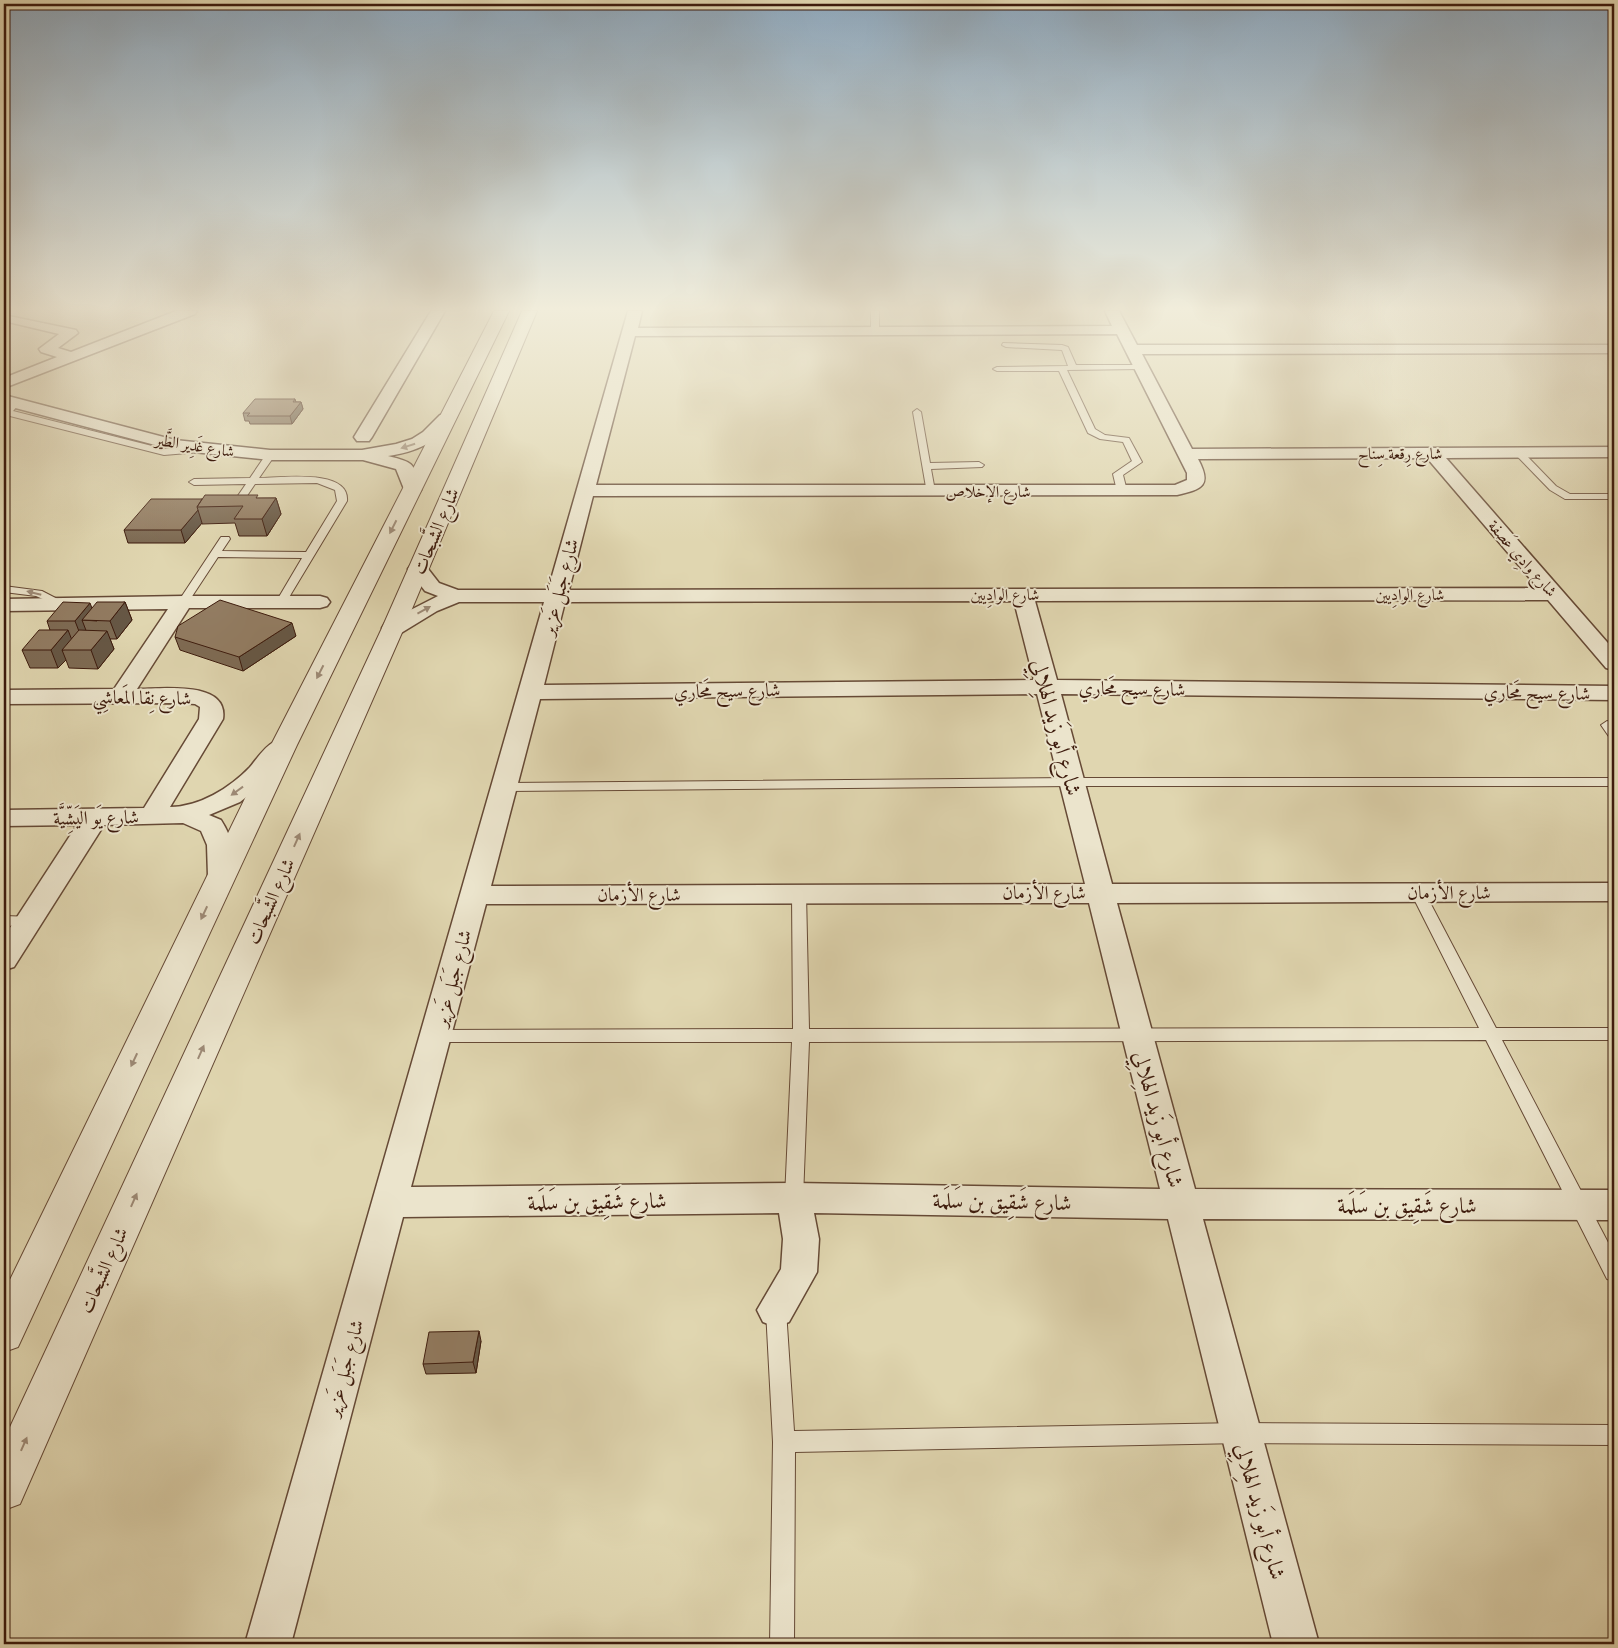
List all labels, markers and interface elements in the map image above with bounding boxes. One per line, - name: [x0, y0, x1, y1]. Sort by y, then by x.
- street label: شارع غَدِير الطَّير: [151, 426, 236, 465]
- one-way arrow: [400, 443, 415, 451]
- street label: شارع رِقعة سِناح: [1358, 444, 1442, 468]
- street label: شارع الشَّبحات: [402, 482, 468, 580]
- street label: شارع الإخلاص: [945, 482, 1031, 505]
- street label: شارع وادِي عَصفة: [1481, 515, 1563, 603]
- one-way arrow: [389, 520, 397, 534]
- street label: شارع جَبَل عَزير: [533, 536, 587, 641]
- street label: شارع الوادِيين: [971, 585, 1039, 608]
- street label: شارع الوادِيين: [1376, 585, 1444, 608]
- one-way arrow: [27, 589, 42, 597]
- one-way arrow: [417, 606, 431, 614]
- street label: شارع أبو زَيد الهِلالِي: [1021, 655, 1090, 800]
- one-way arrow: [316, 665, 324, 679]
- street label: شارع سيح مَحاري: [1078, 674, 1186, 707]
- street label: شارع سيح مَحاري: [673, 676, 781, 709]
- street label: شارع سيح مَحاري: [1483, 678, 1591, 711]
- street label: شارع نِقا المَعاشِي: [92, 683, 192, 716]
- one-way arrow: [231, 786, 244, 797]
- street label: شارع يَو اليَشِّيَّة: [53, 800, 139, 835]
- one-way arrow: [294, 833, 302, 847]
- street label: شارع الشَّبحات: [237, 852, 303, 950]
- street label: شارع الأزمان: [1002, 879, 1086, 908]
- street label: شارع الأزمان: [1407, 879, 1491, 908]
- street label: شارع الأزمان: [597, 881, 681, 910]
- one-way arrow: [200, 906, 208, 920]
- street label: شارع جَبَل عَزير: [426, 927, 480, 1032]
- one-way arrow: [198, 1045, 206, 1059]
- street label: شارع أبو زَيد الهِلالِي: [1123, 1047, 1192, 1192]
- one-way arrow: [130, 1053, 138, 1067]
- street label: شارع شَقِيق بن سَلَمة: [527, 1185, 667, 1221]
- street label: شارع شَقِيق بن سَلَمة: [932, 1185, 1072, 1221]
- street label: شارع شَقِيق بن سَلَمة: [1337, 1190, 1477, 1224]
- one-way arrow: [131, 1193, 139, 1207]
- street label: شارع الشَّبحات: [70, 1221, 136, 1319]
- street label: شارع جَبَل عَزير: [318, 1317, 372, 1422]
- one-way arrow: [20, 1437, 28, 1451]
- street label: شارع أبو زَيد الهِلالِي: [1225, 1439, 1294, 1584]

